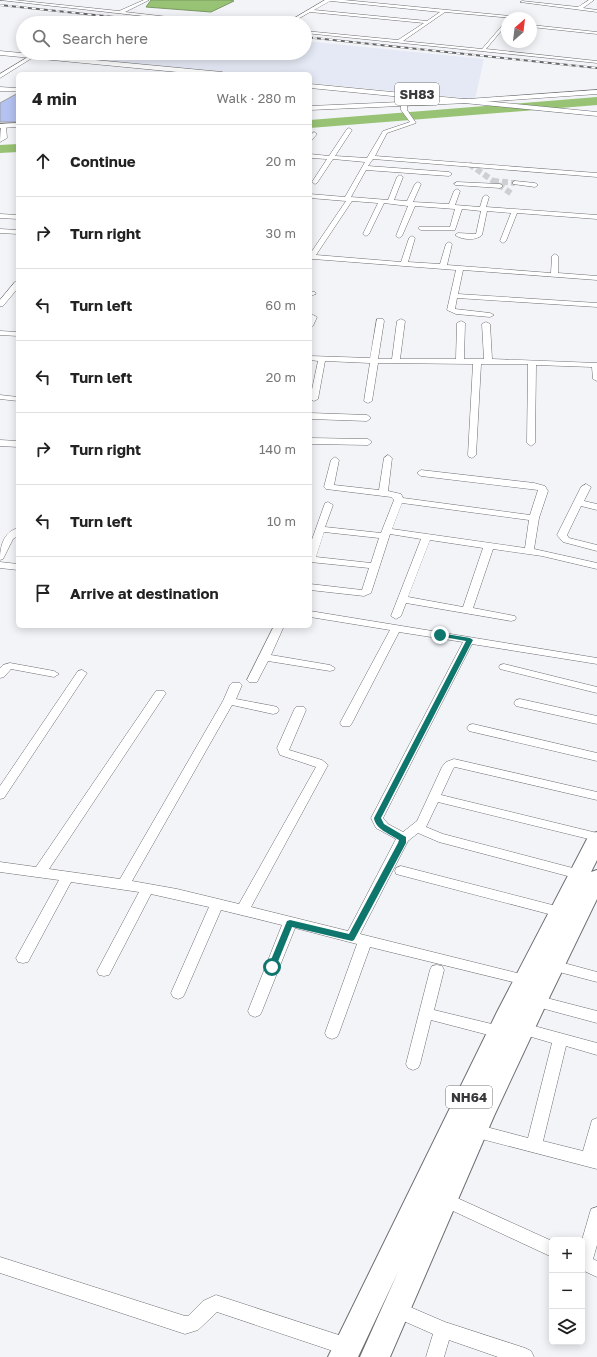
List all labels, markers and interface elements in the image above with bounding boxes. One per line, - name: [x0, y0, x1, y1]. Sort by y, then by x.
- north arrow: [501, 12, 537, 48]
- search box: [16, 16, 312, 60]
- icon: search: [30, 27, 52, 49]
- text: Search here: [62, 29, 148, 47]
- road number: SH83: [395, 83, 439, 105]
- text: 4 min: [32, 88, 77, 109]
- text: Walk · 280 m: [217, 90, 296, 106]
- icon: ahead: [32, 150, 54, 172]
- text: Continue: [70, 152, 136, 170]
- text: 20 m: [266, 153, 296, 169]
- icon: right: [32, 222, 54, 244]
- text: Turn right: [70, 224, 141, 242]
- text: 30 m: [266, 225, 296, 241]
- icon: left: [32, 294, 54, 316]
- text: Turn left: [70, 296, 132, 314]
- text: 60 m: [265, 297, 296, 313]
- icon: left: [32, 366, 54, 388]
- text: Turn left: [70, 368, 132, 386]
- text: 20 m: [266, 369, 296, 385]
- icon: right: [32, 438, 54, 460]
- text: Turn right: [70, 440, 141, 458]
- text: 140 m: [259, 441, 296, 457]
- icon: left: [32, 510, 54, 532]
- text: Turn left: [70, 512, 132, 530]
- text: 10 m: [267, 513, 296, 529]
- icon: arrive: [32, 582, 54, 604]
- text: Arrive at destination: [70, 584, 219, 602]
- route end: [431, 626, 449, 644]
- route start: [263, 958, 281, 976]
- road number: NH64: [446, 1086, 492, 1108]
- map controls: [549, 1237, 585, 1345]
- button: +: [549, 1237, 585, 1273]
- button: −: [549, 1273, 585, 1309]
- button: layers: [549, 1309, 585, 1345]

